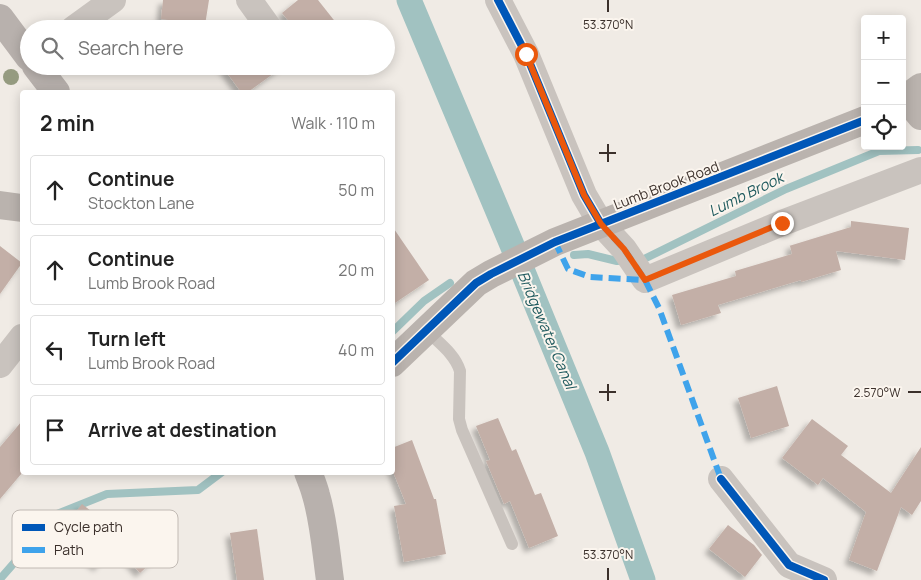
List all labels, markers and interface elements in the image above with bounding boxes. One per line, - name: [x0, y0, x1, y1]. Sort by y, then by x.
- map controls: [861, 15, 906, 150]
- button: +: [861, 15, 906, 60]
- text: 53.370°N: [583, 16, 633, 33]
- search box: [20, 20, 395, 75]
- icon: search: [38, 34, 66, 62]
- text: Search here: [78, 35, 184, 61]
- route start: [515, 43, 538, 66]
- button: −: [861, 60, 906, 105]
- button: locate: [861, 105, 906, 150]
- text: 2 min: [40, 109, 95, 137]
- text: Walk · 110 m: [291, 112, 375, 134]
- street label: Lumb Brook Road: [611, 156, 721, 214]
- text: Continue: [88, 166, 174, 192]
- water label: Lumb Brook: [705, 166, 789, 221]
- icon: ahead: [41, 176, 69, 204]
- text: 50 m: [338, 179, 374, 201]
- text: Stockton Lane: [88, 192, 194, 214]
- route end: [771, 212, 794, 235]
- text: Continue: [88, 246, 174, 272]
- icon: ahead: [41, 256, 69, 284]
- text: 20 m: [338, 259, 374, 281]
- water label: Bridgewater Canal: [513, 268, 582, 395]
- text: Lumb Brook Road: [88, 272, 215, 294]
- text: Turn left: [88, 326, 166, 352]
- icon: left: [41, 336, 69, 364]
- text: 40 m: [338, 339, 374, 361]
- text: Lumb Brook Road: [88, 352, 215, 374]
- text: 2.570°W: [854, 384, 901, 401]
- icon: arrive: [41, 416, 69, 444]
- text: Arrive at destination: [88, 417, 277, 443]
- legend: [12, 510, 178, 568]
- text: Cycle path: [54, 517, 123, 536]
- text: Path: [54, 540, 84, 559]
- text: 53.370°N: [583, 546, 633, 563]

